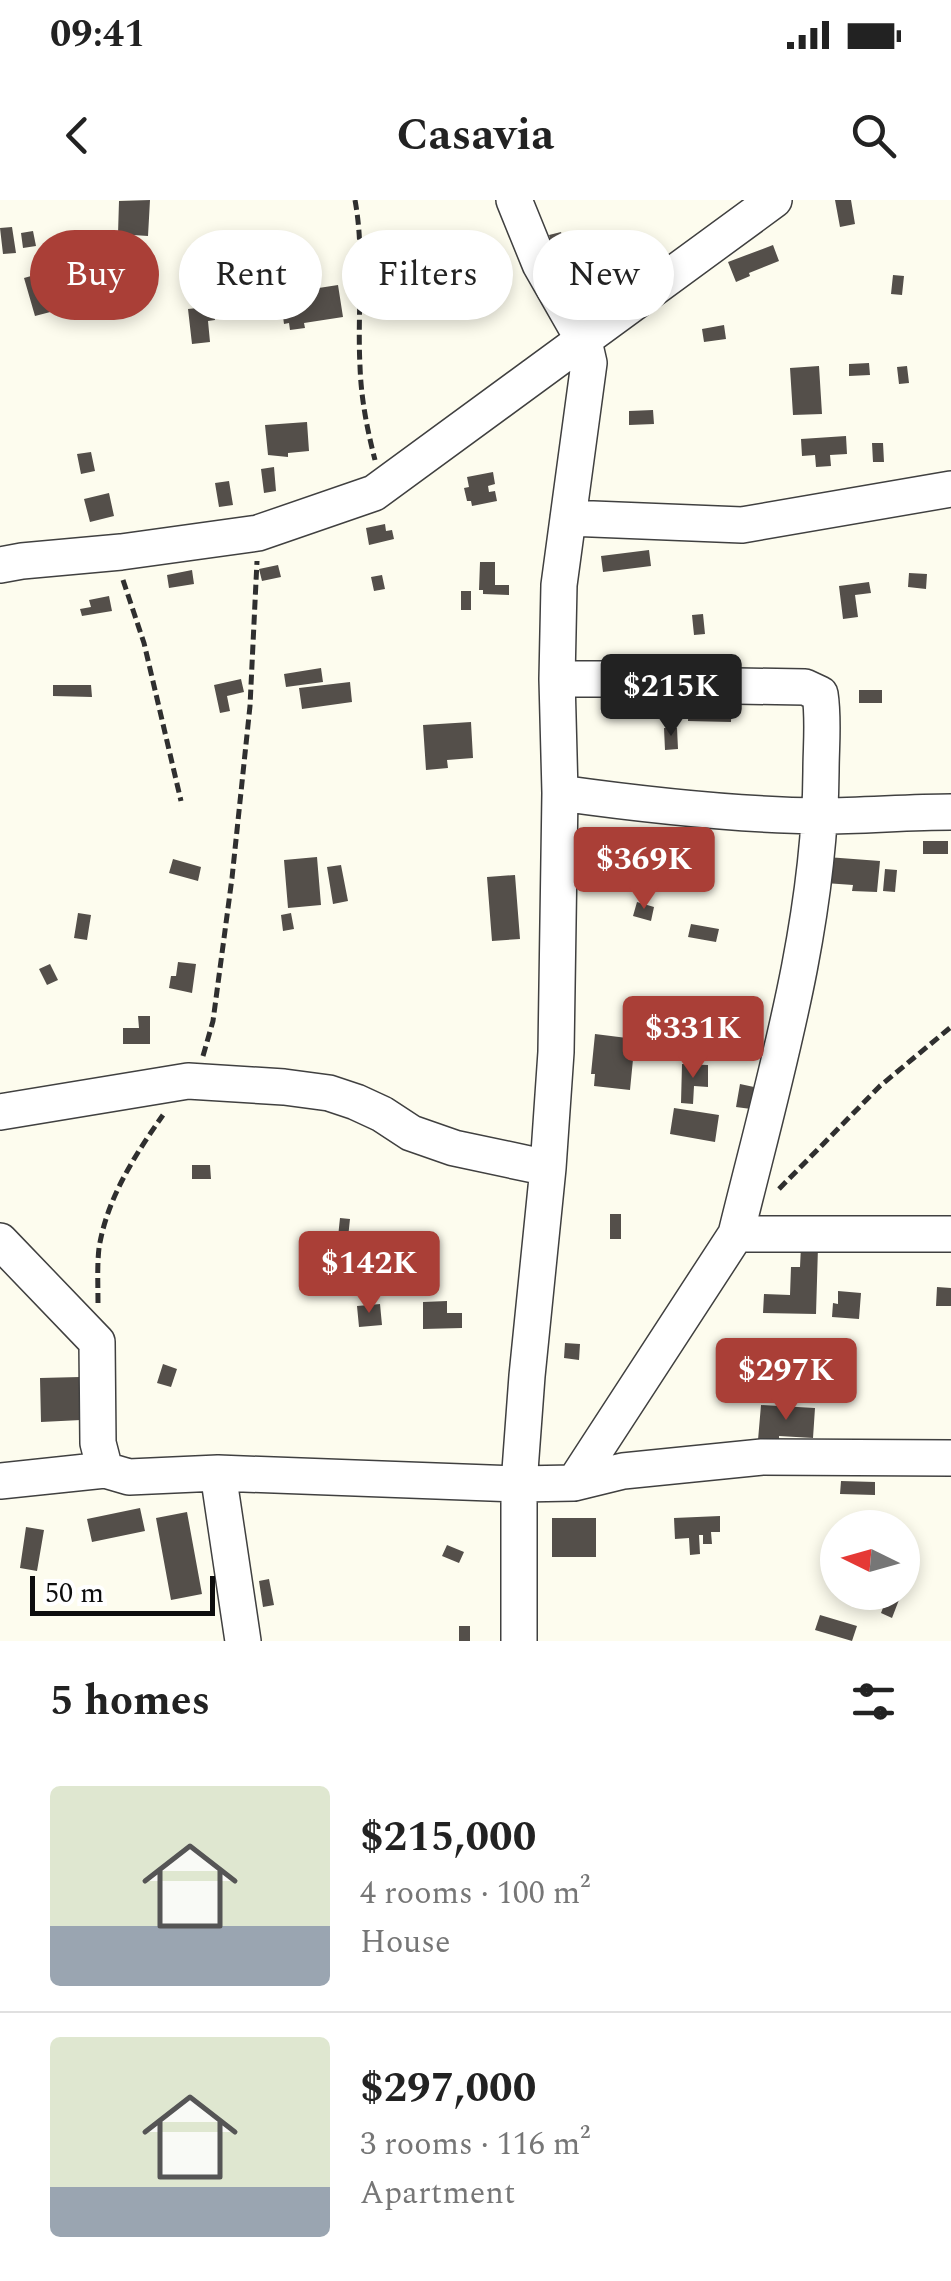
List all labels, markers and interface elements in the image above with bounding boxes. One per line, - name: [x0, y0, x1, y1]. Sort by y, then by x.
- text: 09:41: [50, 6, 145, 64]
- text: Casavia: [397, 101, 554, 170]
- icon: back: [50, 108, 105, 163]
- icon: search: [846, 108, 901, 163]
- chip: Buy: [30, 230, 159, 320]
- chip: Rent: [179, 230, 322, 320]
- chip: Filters: [342, 230, 513, 320]
- chip: New: [533, 230, 674, 320]
- pin: $215K: [601, 654, 741, 739]
- text: $215K: [623, 662, 719, 711]
- pin: $369K: [574, 827, 714, 912]
- text: $369K: [596, 835, 692, 884]
- pin: $331K: [623, 996, 763, 1081]
- text: $331K: [645, 1004, 741, 1053]
- pin: $142K: [299, 1231, 439, 1316]
- text: $142K: [321, 1239, 417, 1288]
- pin: $297K: [716, 1338, 856, 1423]
- text: $297K: [738, 1346, 834, 1395]
- north arrow: [820, 1510, 920, 1610]
- map controls: [820, 1510, 920, 1610]
- scale bar: [30, 1571, 215, 1616]
- text: 50 m: [45, 1572, 104, 1615]
- text: 5 homes: [50, 1670, 210, 1733]
- icon: filters: [846, 1674, 901, 1729]
- text: $215,000: [360, 1806, 536, 1869]
- icon: home: [130, 1826, 250, 1946]
- text: 4 rooms · 100 m²: [360, 1869, 590, 1918]
- text: House: [360, 1918, 450, 1967]
- text: $297,000: [360, 2057, 536, 2120]
- icon: home: [130, 2077, 250, 2197]
- text: 3 rooms · 116 m²: [360, 2120, 590, 2169]
- text: Apartment: [360, 2169, 515, 2218]

